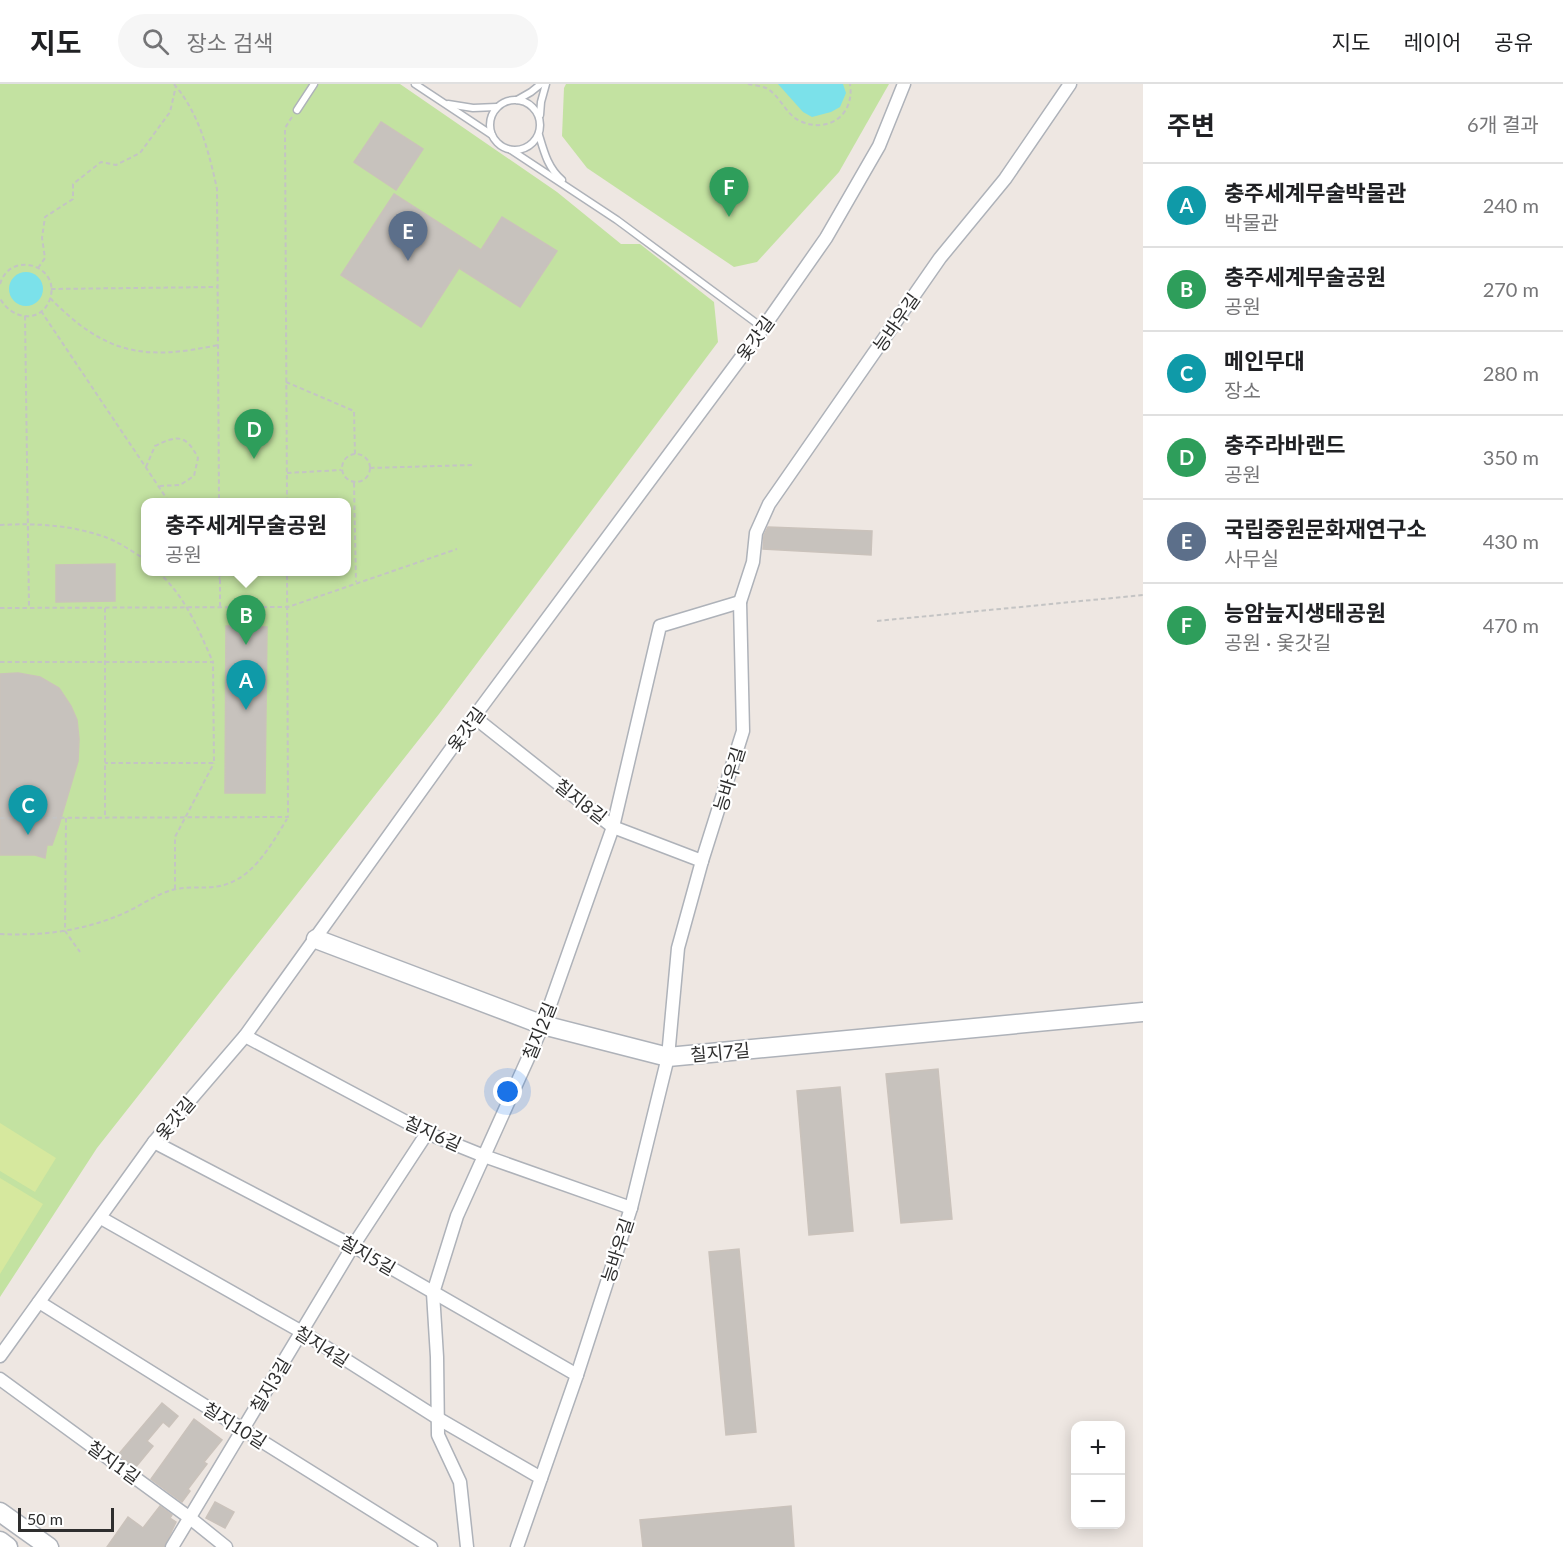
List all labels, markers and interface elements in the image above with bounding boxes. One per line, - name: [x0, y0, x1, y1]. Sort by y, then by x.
- search box: [118, 14, 538, 68]
- text: 지도: [30, 25, 82, 59]
- icon: search: [139, 25, 172, 58]
- text: 장소 검색: [187, 29, 273, 56]
- text: 지도: [1332, 29, 1370, 54]
- text: 레이어: [1403, 29, 1461, 54]
- text: 공유: [1494, 29, 1533, 54]
- text: 주변: [1167, 109, 1215, 141]
- text: 6개 결과: [1467, 112, 1539, 136]
- pin: F: [710, 168, 748, 217]
- text: 충주세계무술박물관: [1224, 179, 1406, 206]
- text: A: [1180, 193, 1193, 217]
- text: 240 m: [1483, 193, 1539, 217]
- text: 박물관: [1224, 210, 1279, 234]
- pin: E: [388, 212, 428, 261]
- text: 충주세계무술공원: [1224, 263, 1386, 290]
- text: B: [1180, 277, 1193, 301]
- text: 270 m: [1483, 277, 1539, 301]
- street label: 능바우길: [868, 289, 924, 355]
- text: 공원: [1224, 294, 1261, 318]
- street label: 옻갓길: [731, 311, 779, 365]
- text: 메인무대: [1224, 347, 1305, 374]
- text: C: [1180, 361, 1193, 385]
- text: 280 m: [1483, 361, 1539, 385]
- text: 장소: [1224, 378, 1261, 402]
- pin: D: [234, 410, 274, 459]
- text: 충주라바랜드: [1224, 431, 1345, 458]
- text: D: [1179, 445, 1194, 469]
- text: 350 m: [1483, 445, 1539, 469]
- text: 공원: [1224, 462, 1261, 486]
- popup: [141, 498, 351, 576]
- text: 충주세계무술공원: [165, 511, 327, 538]
- text: 국립중원문화재연구소: [1224, 515, 1426, 542]
- text: E: [1181, 529, 1192, 553]
- text: 430 m: [1483, 529, 1539, 553]
- text: 공원: [165, 542, 202, 566]
- text: 사무실: [1224, 546, 1279, 570]
- pin: B: [226, 596, 266, 645]
- text: 능암늪지생태공원: [1224, 599, 1386, 626]
- text: F: [1181, 613, 1192, 637]
- text: 470 m: [1483, 613, 1539, 637]
- text: 공원 · 옻갓길: [1224, 630, 1331, 654]
- pin: A: [226, 660, 266, 710]
- street label: 옻갓길: [442, 702, 490, 756]
- street label: 능바우길: [709, 744, 749, 814]
- street label: 칠지8길: [551, 774, 611, 828]
- pin: C: [9, 786, 48, 835]
- street label: 칠지2길: [518, 999, 560, 1063]
- street label: 칠지7길: [689, 1038, 751, 1066]
- your location: [493, 1077, 522, 1106]
- street label: 옻갓길: [151, 1092, 199, 1144]
- street label: 칠지6길: [401, 1111, 465, 1155]
- street label: 능바우길: [596, 1215, 638, 1285]
- street label: 칠지5길: [336, 1230, 400, 1280]
- street label: 칠지4길: [291, 1321, 353, 1371]
- street label: 칠지3길: [245, 1354, 295, 1416]
- street label: 칠지10길: [199, 1397, 271, 1453]
- map controls: [1071, 1421, 1125, 1529]
- button: +: [1071, 1421, 1125, 1475]
- street label: 칠지1길: [83, 1435, 145, 1489]
- button: −: [1071, 1475, 1125, 1529]
- scale bar: [18, 1505, 114, 1532]
- text: 50 m: [27, 1509, 63, 1528]

